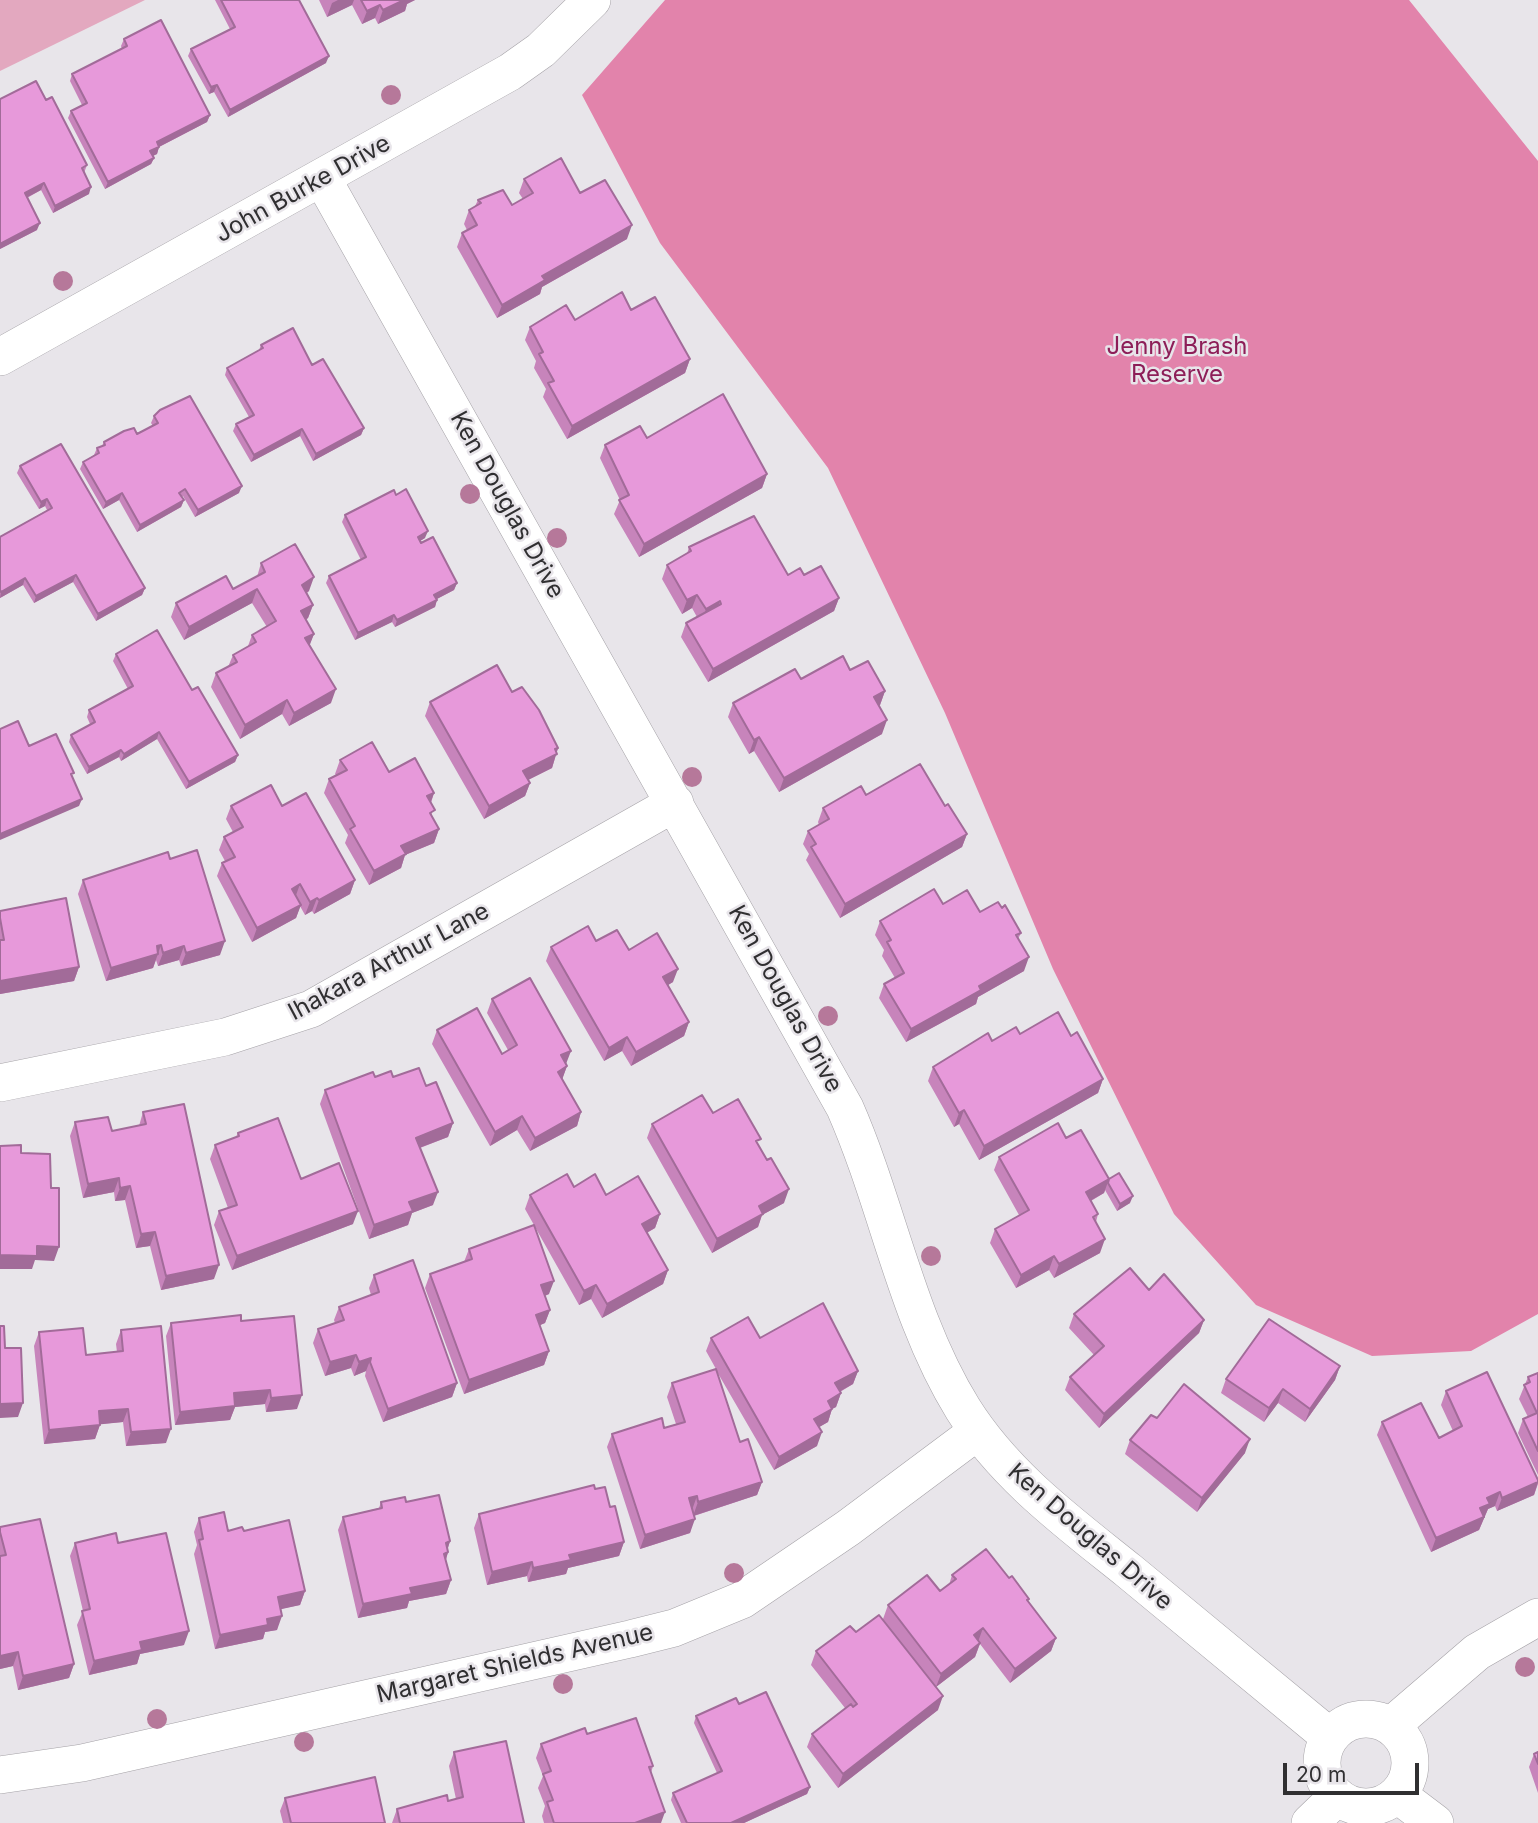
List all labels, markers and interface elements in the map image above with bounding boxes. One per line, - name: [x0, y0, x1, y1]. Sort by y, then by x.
- street label: John Burke Drive: [211, 129, 395, 249]
- park label: Jenny Brash Reserve: [1106, 333, 1248, 389]
- street label: Ken Douglas Drive: [444, 407, 570, 603]
- street label: Ihakara Arthur Lane: [284, 897, 494, 1027]
- street label: Ken Douglas Drive: [722, 901, 848, 1097]
- street label: Ken Douglas Drive: [1002, 1458, 1178, 1616]
- street label: Margaret Shields Avenue: [374, 1618, 656, 1710]
- scale bar: [1286, 1750, 1422, 1794]
- text: 20 m: [1296, 1762, 1346, 1787]

